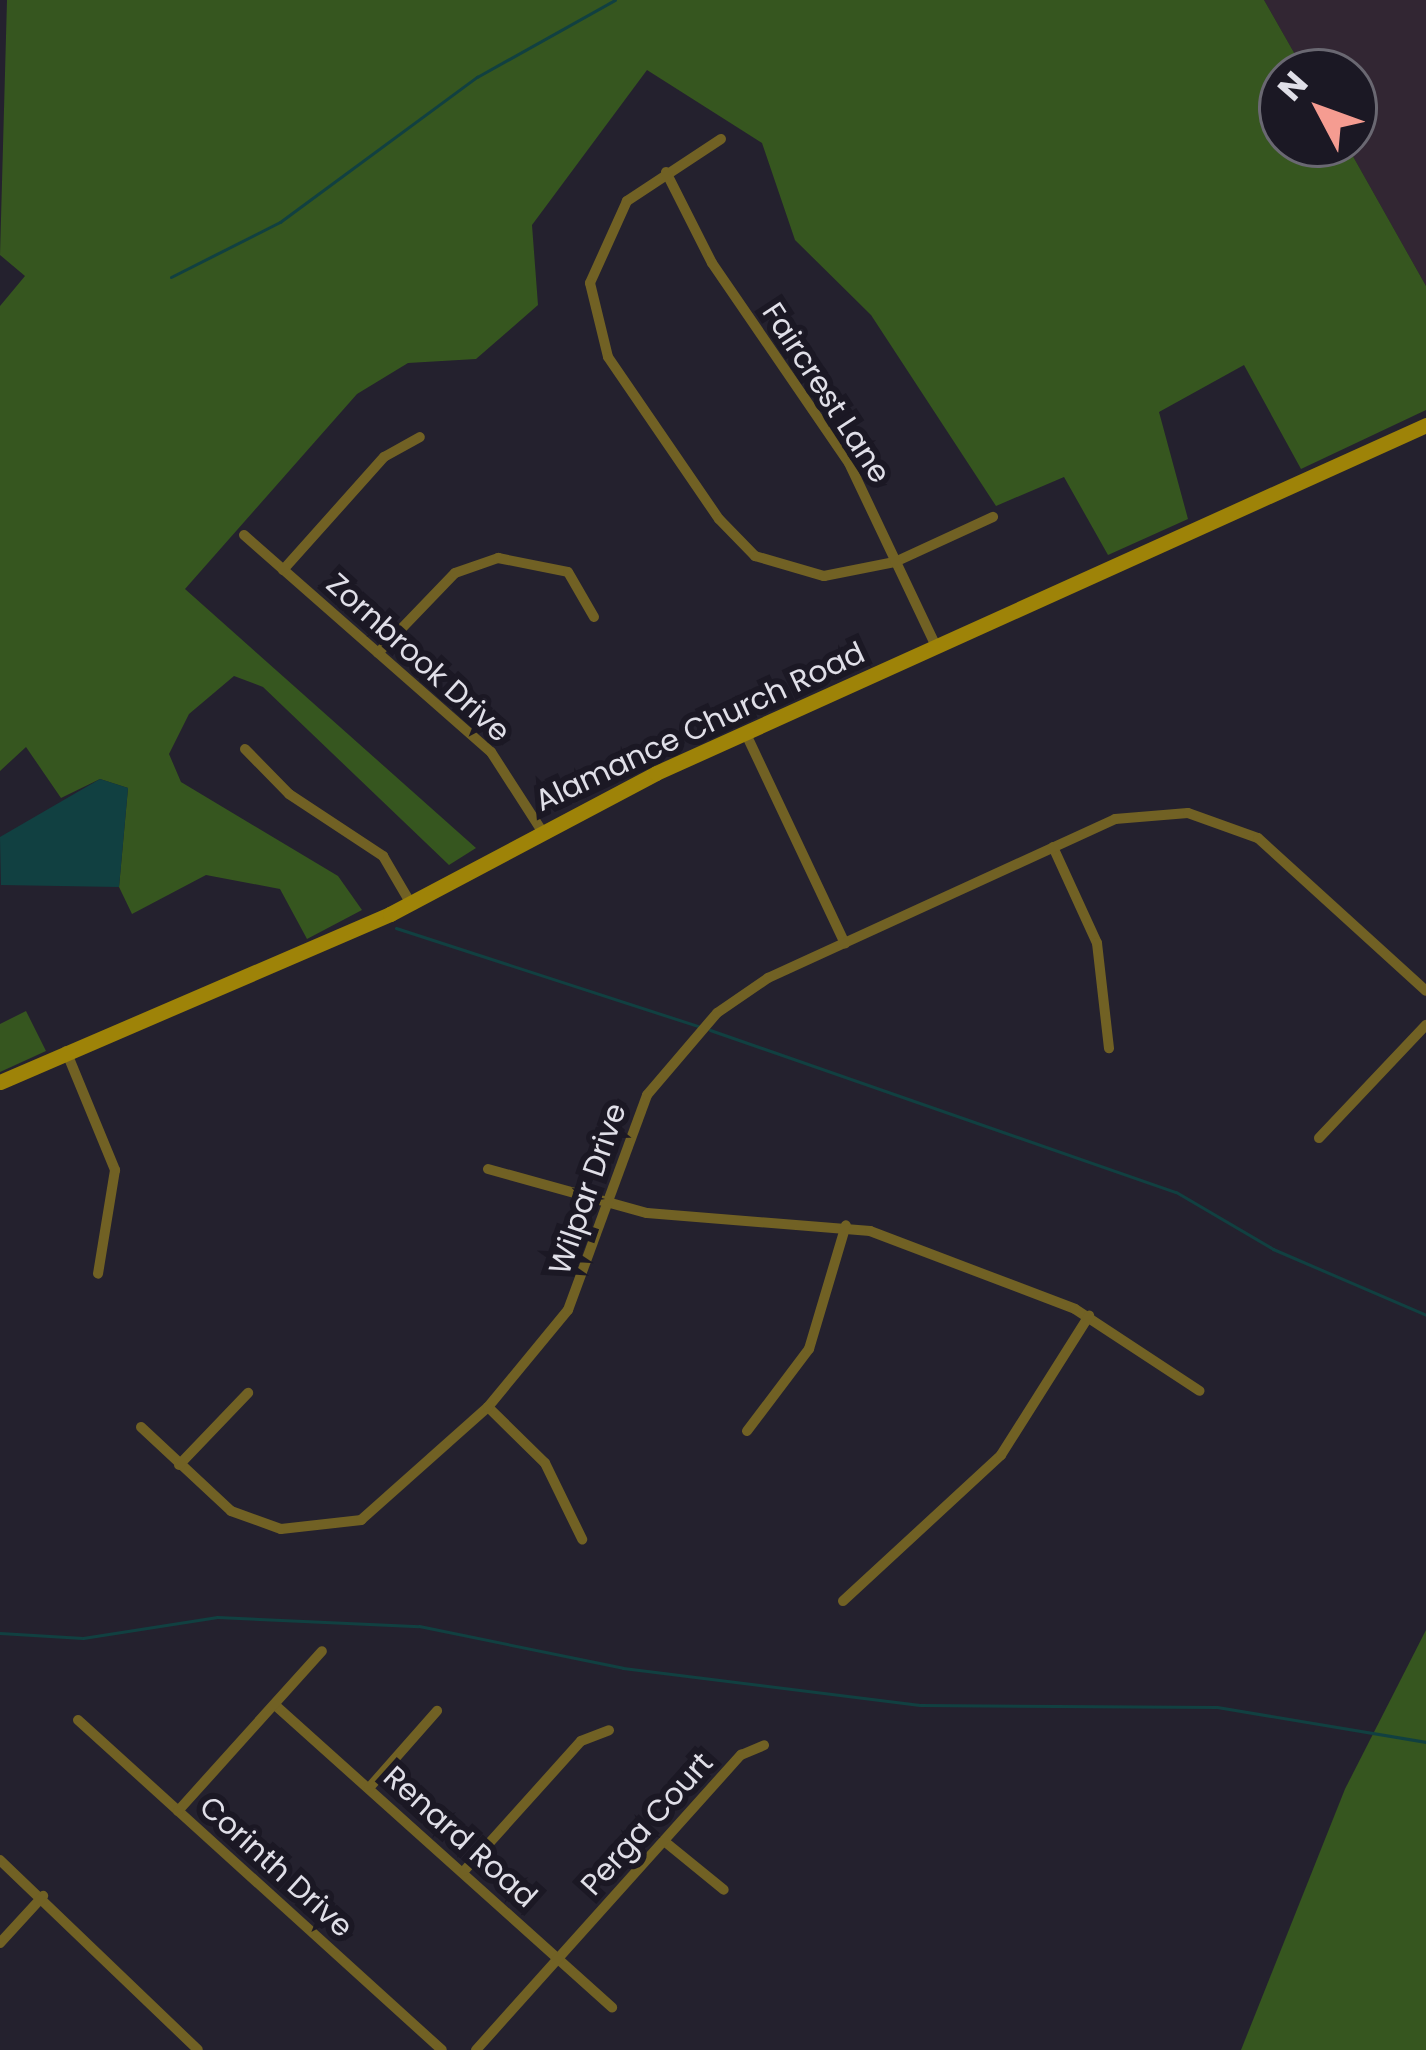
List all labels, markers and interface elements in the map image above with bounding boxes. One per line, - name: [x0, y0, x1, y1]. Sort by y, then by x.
- north arrow: [1258, 48, 1378, 168]
- text: N: [1267, 61, 1319, 111]
- street label: Faircrest Lane: [754, 296, 898, 490]
- street label: Zornbrook Drive: [319, 566, 517, 750]
- street label: Alamance Church Road: [530, 635, 870, 819]
- street label: Wilpar Drive: [542, 1099, 634, 1279]
- street label: Perga Court: [574, 1745, 720, 1903]
- street label: Renard Road: [376, 1759, 544, 1915]
- street label: Corinth Drive: [192, 1789, 360, 1945]

